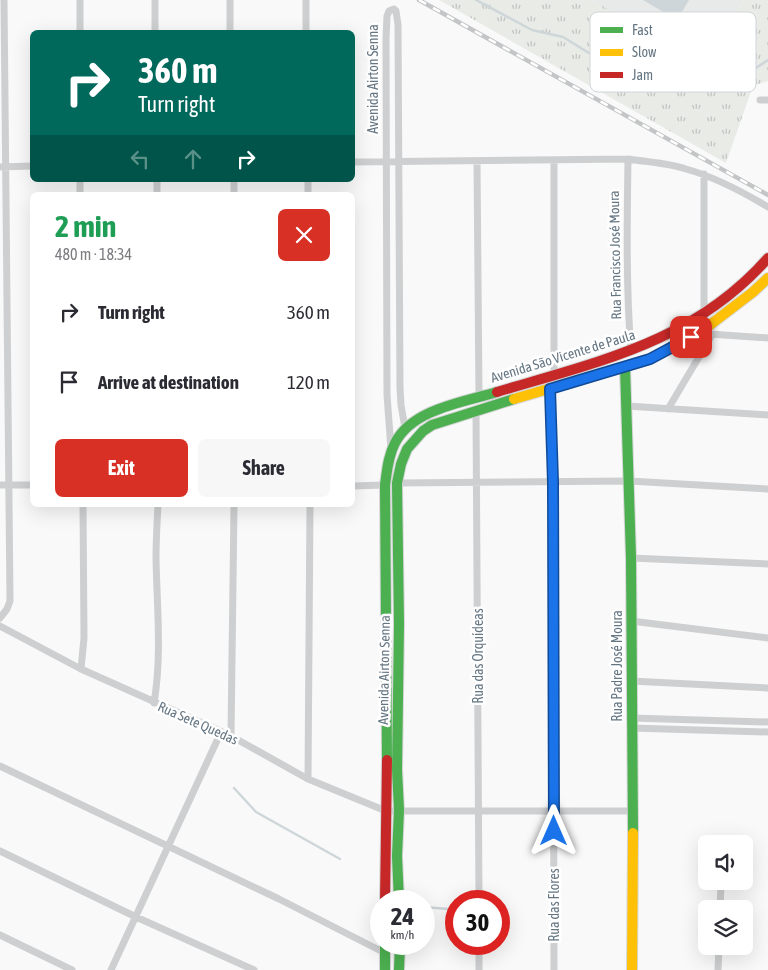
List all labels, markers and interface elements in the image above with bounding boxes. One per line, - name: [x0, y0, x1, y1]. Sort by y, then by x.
- legend: [590, 12, 756, 92]
- text: Fast: [632, 22, 653, 38]
- street label: Avenida Airton Senna: [365, 24, 381, 134]
- text: Slow: [632, 44, 657, 60]
- icon: right: [55, 50, 120, 115]
- text: 360 m: [138, 50, 217, 90]
- text: Jam: [632, 67, 653, 83]
- text: Turn right: [138, 91, 215, 117]
- icon: left: [126, 145, 154, 173]
- icon: ahead: [179, 145, 207, 173]
- icon: right: [232, 145, 260, 173]
- street label: Rua Francisco José Moura: [606, 190, 624, 320]
- text: 2 min: [55, 209, 116, 243]
- button: close: [278, 209, 330, 261]
- text: 480 m · 18:34: [55, 245, 132, 263]
- icon: right: [55, 298, 83, 326]
- text: Turn right: [98, 301, 165, 323]
- text: 360 m: [287, 301, 330, 323]
- pin: [670, 316, 712, 358]
- icon: arrive: [677, 323, 705, 351]
- street label: Avenida São Vicente de Paula: [489, 326, 637, 386]
- icon: arrive: [55, 368, 83, 396]
- text: Arrive at destination: [98, 371, 239, 393]
- text: 120 m: [287, 371, 330, 393]
- button: Exit: [55, 439, 188, 497]
- button: Share: [198, 439, 330, 497]
- street label: Rua das Orquídeas: [470, 608, 486, 704]
- street label: Rua Padre José Moura: [609, 610, 625, 722]
- street label: Avenida Airton Senna: [375, 615, 393, 725]
- street label: Rua Sete Quedas: [156, 698, 241, 748]
- position arrow: [527, 804, 579, 856]
- map controls: [698, 835, 753, 955]
- button: sound: [698, 835, 753, 890]
- street label: Rua das Flores: [546, 868, 562, 942]
- speed limit sign: 30: [445, 890, 510, 955]
- button: layers: [698, 900, 753, 955]
- text: 24: [391, 902, 414, 930]
- text: km/h: [391, 928, 414, 942]

